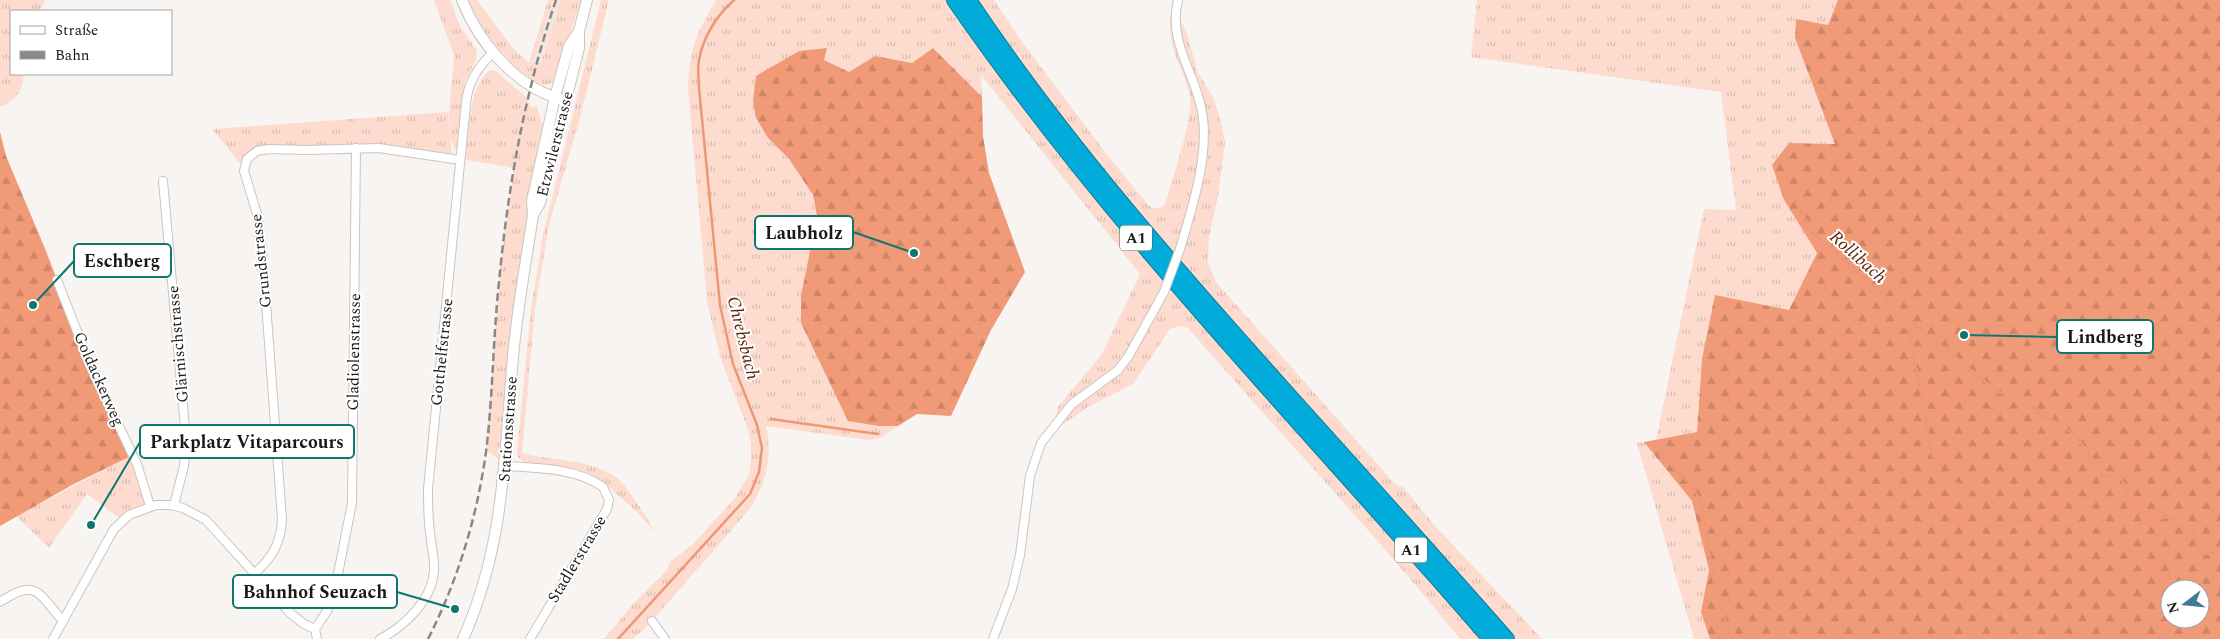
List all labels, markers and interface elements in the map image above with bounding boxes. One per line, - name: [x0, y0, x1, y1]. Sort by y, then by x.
- legend: [10, 10, 172, 75]
- text: Straße: [55, 19, 98, 42]
- text: Bahn: [55, 44, 90, 67]
- street label: Etzwilerstrasse: [530, 89, 580, 199]
- street label: Grundstrasse: [244, 213, 278, 309]
- callout: Laubholz: [755, 216, 853, 249]
- text: Laubholz: [765, 220, 843, 247]
- water label: Rollibach: [1823, 224, 1893, 290]
- road number: A1: [1120, 226, 1152, 250]
- callout: Eschberg: [74, 244, 171, 277]
- text: Eschberg: [84, 248, 160, 275]
- street label: Glärnischstrasse: [161, 284, 195, 404]
- street label: Gladiolenstrasse: [341, 293, 367, 411]
- water label: Chrebsbach: [720, 293, 766, 383]
- street label: Gotthelfstrasse: [424, 297, 460, 407]
- callout: Lindberg: [2057, 320, 2153, 353]
- text: Lindberg: [2067, 324, 2143, 351]
- street label: Goldackerweg: [67, 328, 131, 430]
- street label: Stationsstrasse: [492, 375, 524, 483]
- callout: Parkplatz Vitaparcours: [140, 425, 354, 458]
- text: Parkplatz Vitaparcours: [150, 429, 344, 456]
- street label: Stadlerstrasse: [541, 511, 613, 607]
- road number: A1: [1395, 538, 1427, 562]
- callout: Bahnhof Seuzach: [233, 575, 397, 608]
- text: Bahnhof Seuzach: [243, 579, 387, 606]
- north arrow: [2160, 579, 2210, 629]
- text: N: [2161, 599, 2185, 616]

